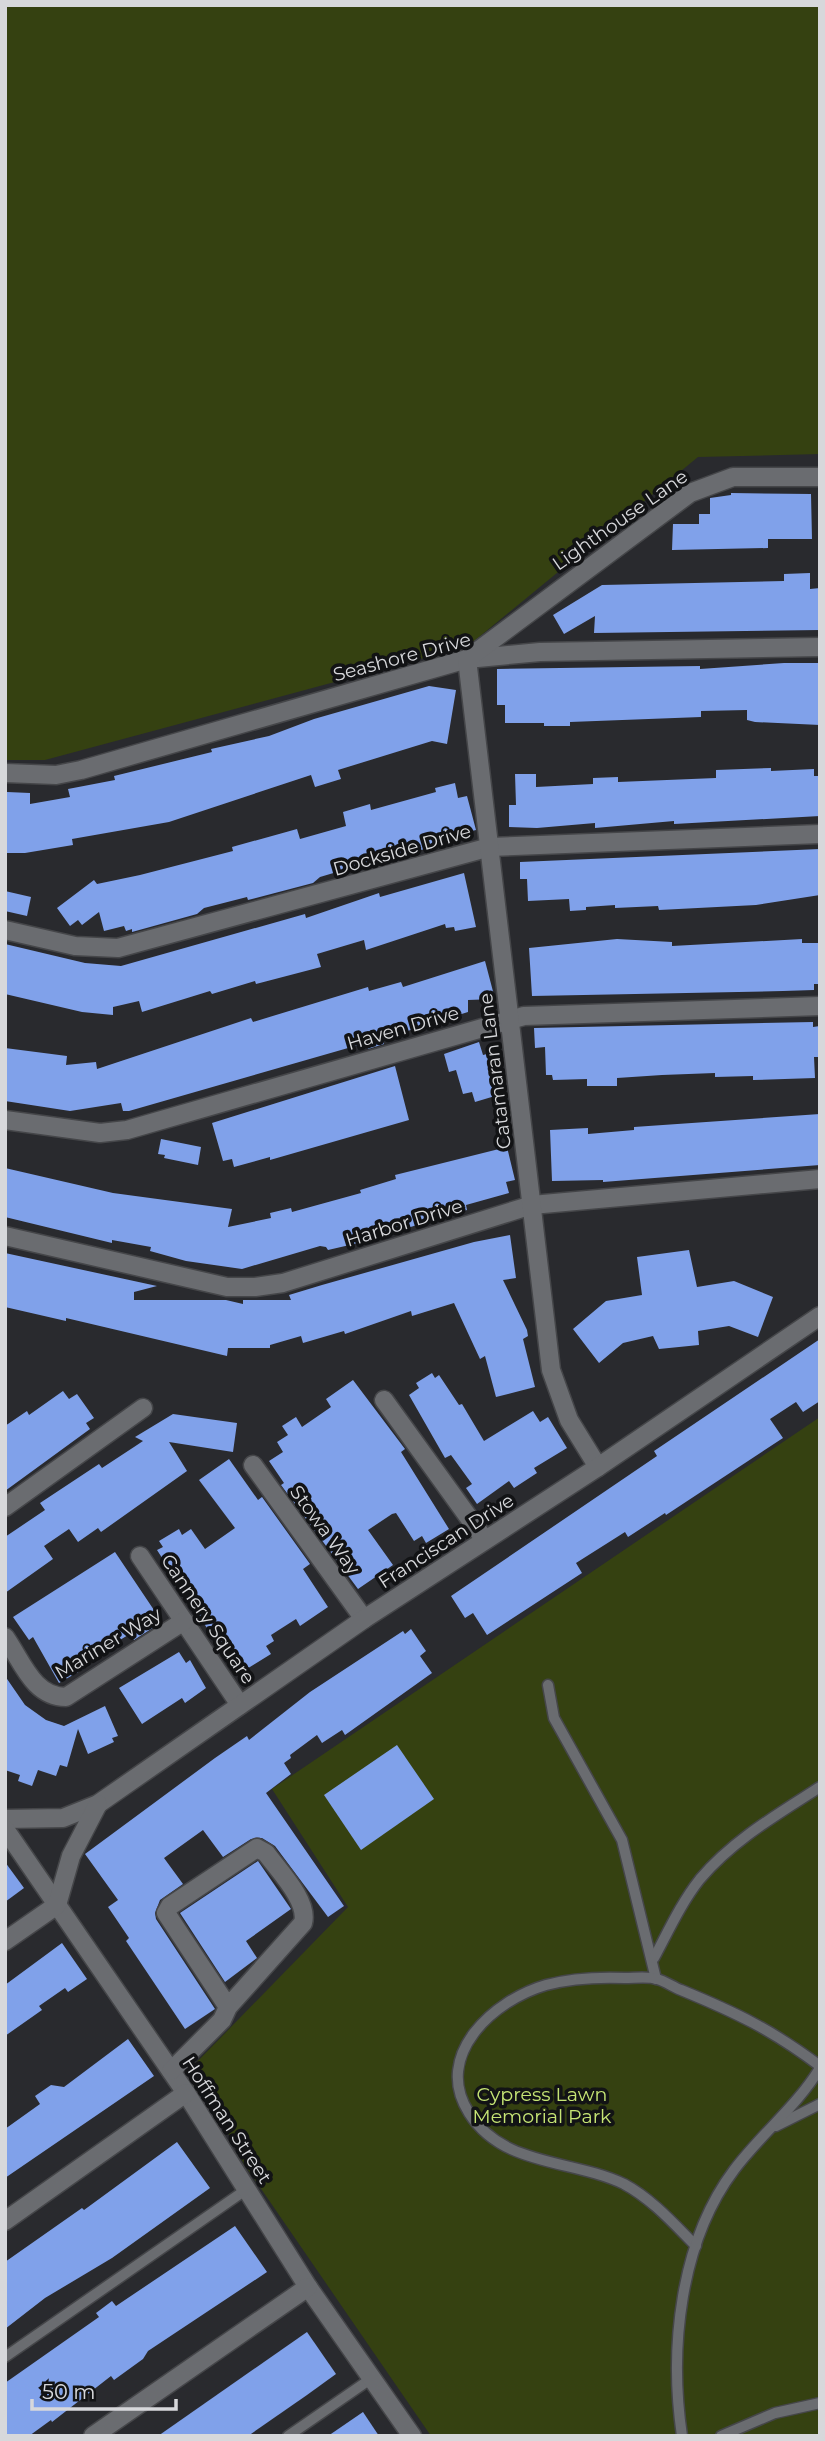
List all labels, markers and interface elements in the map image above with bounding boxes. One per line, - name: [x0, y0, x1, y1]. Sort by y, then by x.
- street label: Lighthouse Lane: [548, 465, 692, 575]
- street label: Seashore Drive: [331, 628, 473, 686]
- street label: Dockside Drive: [330, 819, 474, 881]
- street label: Catamaran Lane: [474, 992, 516, 1150]
- street label: Haven Drive: [344, 1001, 462, 1055]
- street label: Harbor Drive: [343, 1194, 465, 1252]
- street label: Stowa Way: [285, 1481, 365, 1580]
- street label: Franciscan Drive: [374, 1489, 518, 1593]
- street label: Cannery Square: [156, 1550, 260, 1688]
- street label: Mariner Way: [51, 1602, 166, 1684]
- street label: Hoffman Street: [177, 2052, 277, 2188]
- park label: Cypress Lawn Memorial Park: [473, 2083, 612, 2128]
- scale bar: [32, 2368, 175, 2412]
- text: 50 m: [42, 2379, 96, 2404]

